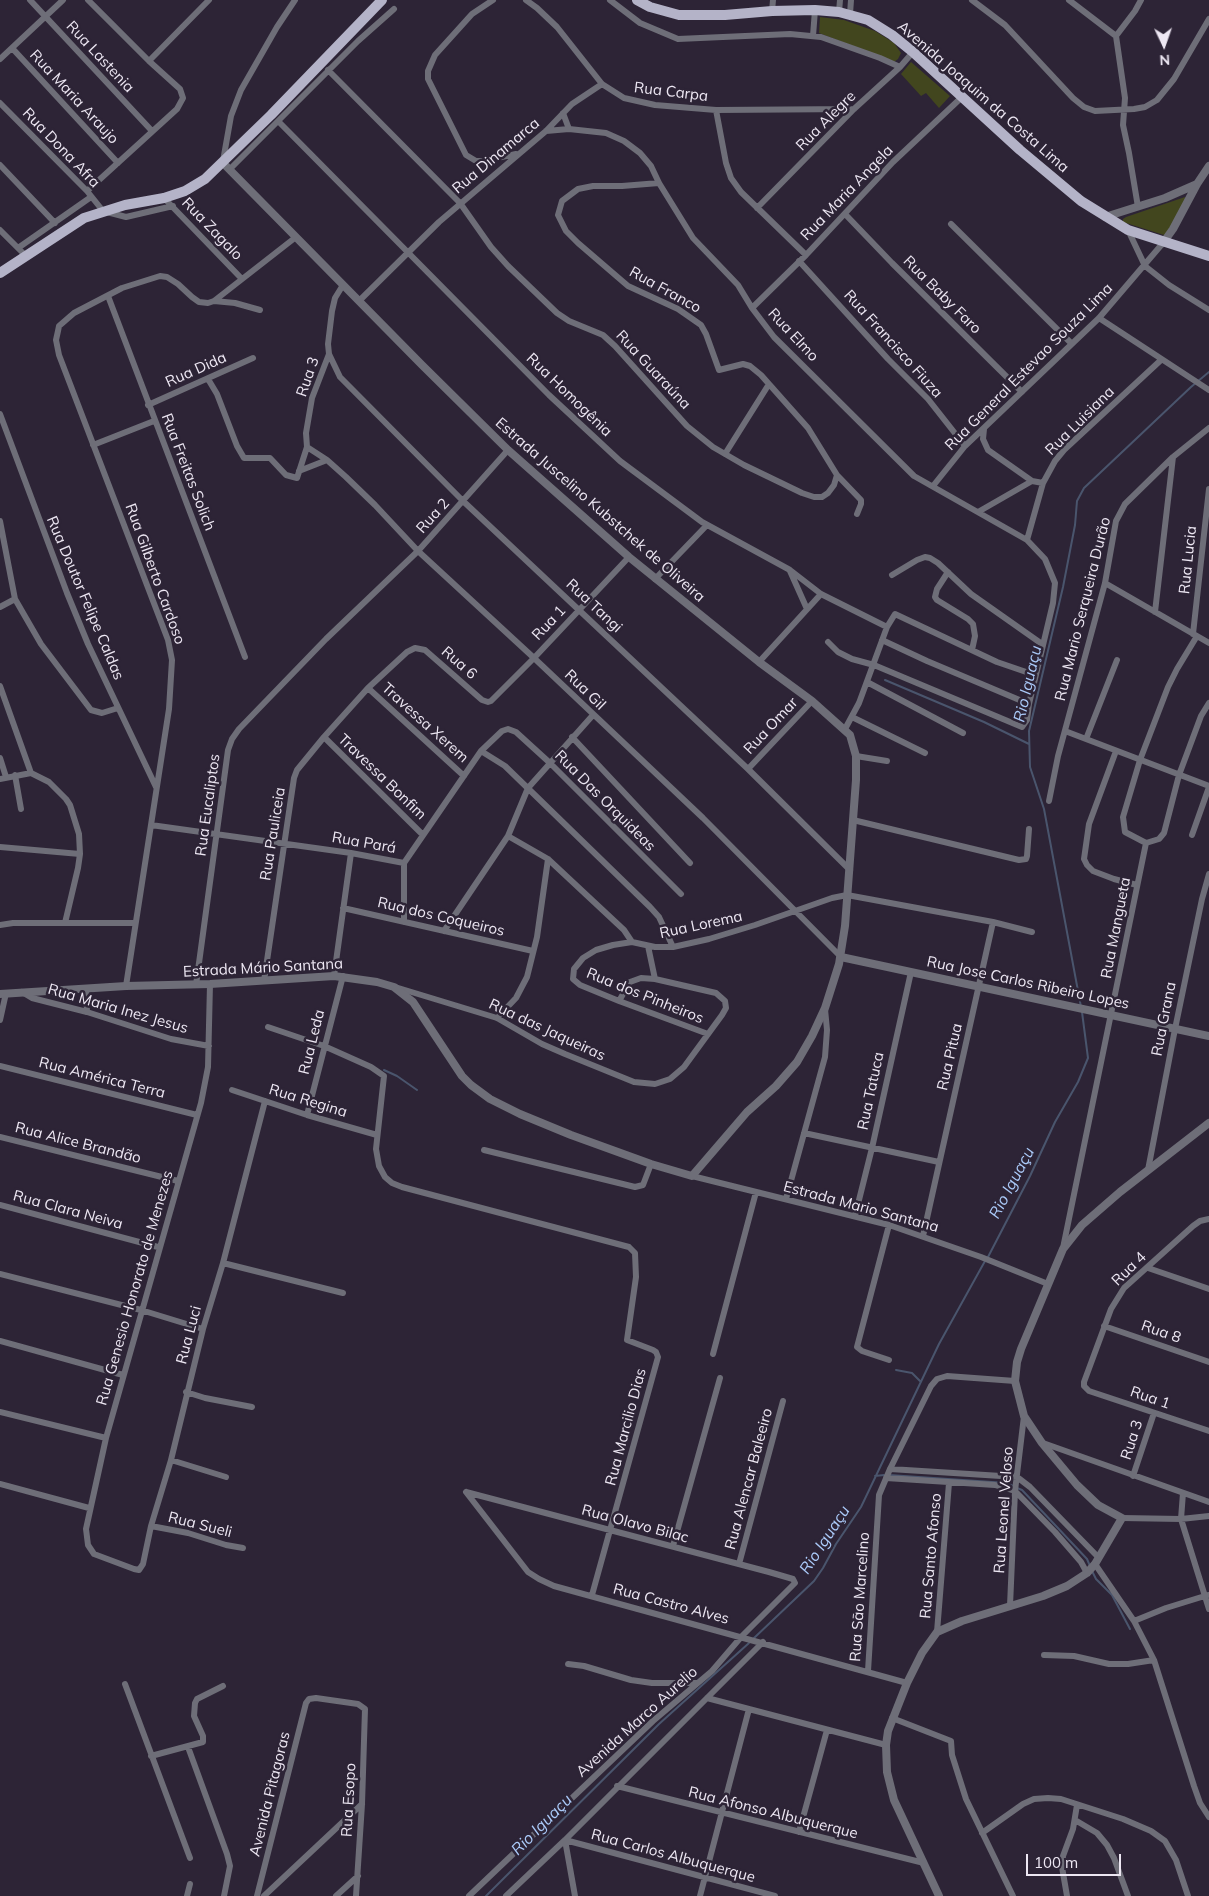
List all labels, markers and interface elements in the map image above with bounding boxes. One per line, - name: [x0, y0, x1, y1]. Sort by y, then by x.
- street label: Rua Lastenia: [62, 18, 138, 96]
- street label: Avenida Joaquim da Costa Lima: [894, 18, 1072, 176]
- north arrow: [1139, 20, 1189, 70]
- street label: Rua Maria Araujo: [26, 46, 122, 148]
- text: N: [1159, 51, 1171, 69]
- street label: Rua Carpa: [633, 79, 709, 105]
- street label: Rua Alegre: [792, 87, 860, 155]
- street label: Rua Dona Afra: [18, 104, 104, 192]
- street label: Rua Dinamarca: [449, 114, 543, 198]
- street label: Rua Maria Angela: [797, 142, 897, 244]
- street label: Rua Zagalo: [178, 194, 246, 264]
- street label: Rua Baby Faro: [899, 252, 985, 338]
- street label: Rua Franco: [626, 263, 704, 317]
- street label: Rua General Estevao Souza Lima: [941, 279, 1117, 455]
- street label: Rua Francisco Fiuza: [840, 286, 946, 402]
- street label: Rua Elmo: [764, 305, 822, 365]
- street label: Rua Guaraúna: [612, 327, 694, 413]
- street label: Rua Dida: [163, 349, 229, 391]
- street label: Rua Homogênia: [522, 350, 616, 440]
- street label: Rua 3: [293, 355, 323, 399]
- street label: Rua Luisiana: [1042, 383, 1118, 459]
- street label: Rua Freitas Solich: [157, 411, 219, 533]
- street label: Estrada Juscelino Kubstchek de Oliveira: [492, 414, 708, 606]
- street label: Rua 2: [413, 495, 453, 537]
- street label: Rua Gilberto Cardoso: [121, 501, 189, 647]
- street label: Rua Doutor Felipe Caldas: [42, 513, 128, 683]
- street label: Rua Mario Serqueira Durão: [1051, 515, 1115, 703]
- street label: Rua Lucia: [1175, 525, 1201, 595]
- street label: Rua Tangi: [562, 575, 626, 637]
- street label: Rua 1: [528, 602, 570, 644]
- street label: Rua 6: [438, 643, 480, 683]
- water label: Rio Iguaçu: [1010, 644, 1046, 724]
- street label: Rua Gil: [561, 666, 609, 714]
- street label: Travessa Xerem: [378, 679, 472, 767]
- street label: Rua Omar: [740, 694, 802, 758]
- street label: Travessa Bonfim: [334, 730, 430, 824]
- street label: Rua Das Orquideas: [551, 747, 659, 855]
- street label: Rua Eucaliptos: [192, 753, 224, 857]
- street label: Rua Pauliceia: [257, 786, 289, 882]
- street label: Rua Pará: [331, 829, 397, 857]
- street label: Rua Mangueta: [1097, 876, 1135, 980]
- street label: Rua dos Coqueiros: [376, 894, 506, 940]
- street label: Rua Lorema: [658, 907, 744, 943]
- street label: Rua Jose Carlos Ribeiro Lopes: [925, 953, 1131, 1013]
- street label: Estrada Mário Santana: [183, 955, 343, 981]
- street label: Rua dos Pinheiros: [584, 964, 706, 1028]
- street label: Rua Maria Inez Jesus: [46, 980, 190, 1038]
- street label: Rua Grana: [1148, 980, 1180, 1058]
- street label: Rua das Jaqueiras: [486, 995, 608, 1065]
- street label: Rua Leda: [295, 1008, 329, 1076]
- street label: Rua Pitua: [934, 1022, 966, 1092]
- street label: Rua Tatuca: [854, 1050, 888, 1132]
- street label: Rua América Terra: [37, 1054, 167, 1102]
- street label: Rua Regina: [267, 1081, 349, 1121]
- street label: Rua Alice Brandão: [13, 1119, 143, 1167]
- water label: Rio Iguaçu: [985, 1144, 1039, 1222]
- street label: Rua Genesio Honorato de Menezes: [93, 1169, 177, 1407]
- street label: Estrada Mario Santana: [781, 1178, 941, 1236]
- street label: Rua Clara Neiva: [11, 1187, 125, 1233]
- street label: Rua 4: [1108, 1248, 1150, 1290]
- street label: Rua Luci: [173, 1304, 205, 1366]
- street label: Rua 8: [1139, 1317, 1183, 1347]
- street label: Rua Marcilio Dias: [602, 1366, 650, 1488]
- street label: Rua 1: [1128, 1383, 1172, 1413]
- street label: Rua Alencar Baleeiro: [721, 1406, 777, 1552]
- street label: Rua 3: [1117, 1418, 1147, 1462]
- street label: Rua Leonel Veloso: [991, 1446, 1017, 1574]
- street label: Rua Santo Afonso: [917, 1493, 945, 1619]
- street label: Rua Olavo Bilac: [579, 1501, 691, 1547]
- water label: Rio Iguaçu: [796, 1502, 854, 1578]
- street label: Rua Sueli: [166, 1508, 234, 1542]
- street label: Rua Sāo Marcelino: [846, 1532, 874, 1662]
- street label: Rua Castro Alves: [611, 1580, 731, 1628]
- street label: Avenida Marco Aurelio: [573, 1663, 701, 1781]
- street label: Avenida Pitagoras: [246, 1730, 294, 1858]
- street label: Rua Esopo: [338, 1762, 360, 1838]
- street label: Rua Afonso Albuquerque: [686, 1783, 860, 1843]
- water label: Rio Iguaçu: [508, 1791, 576, 1859]
- street label: Rua Carlos Albuquerque: [589, 1825, 757, 1887]
- scale bar: [1029, 1844, 1124, 1876]
- text: 100 m: [1034, 1853, 1078, 1872]

